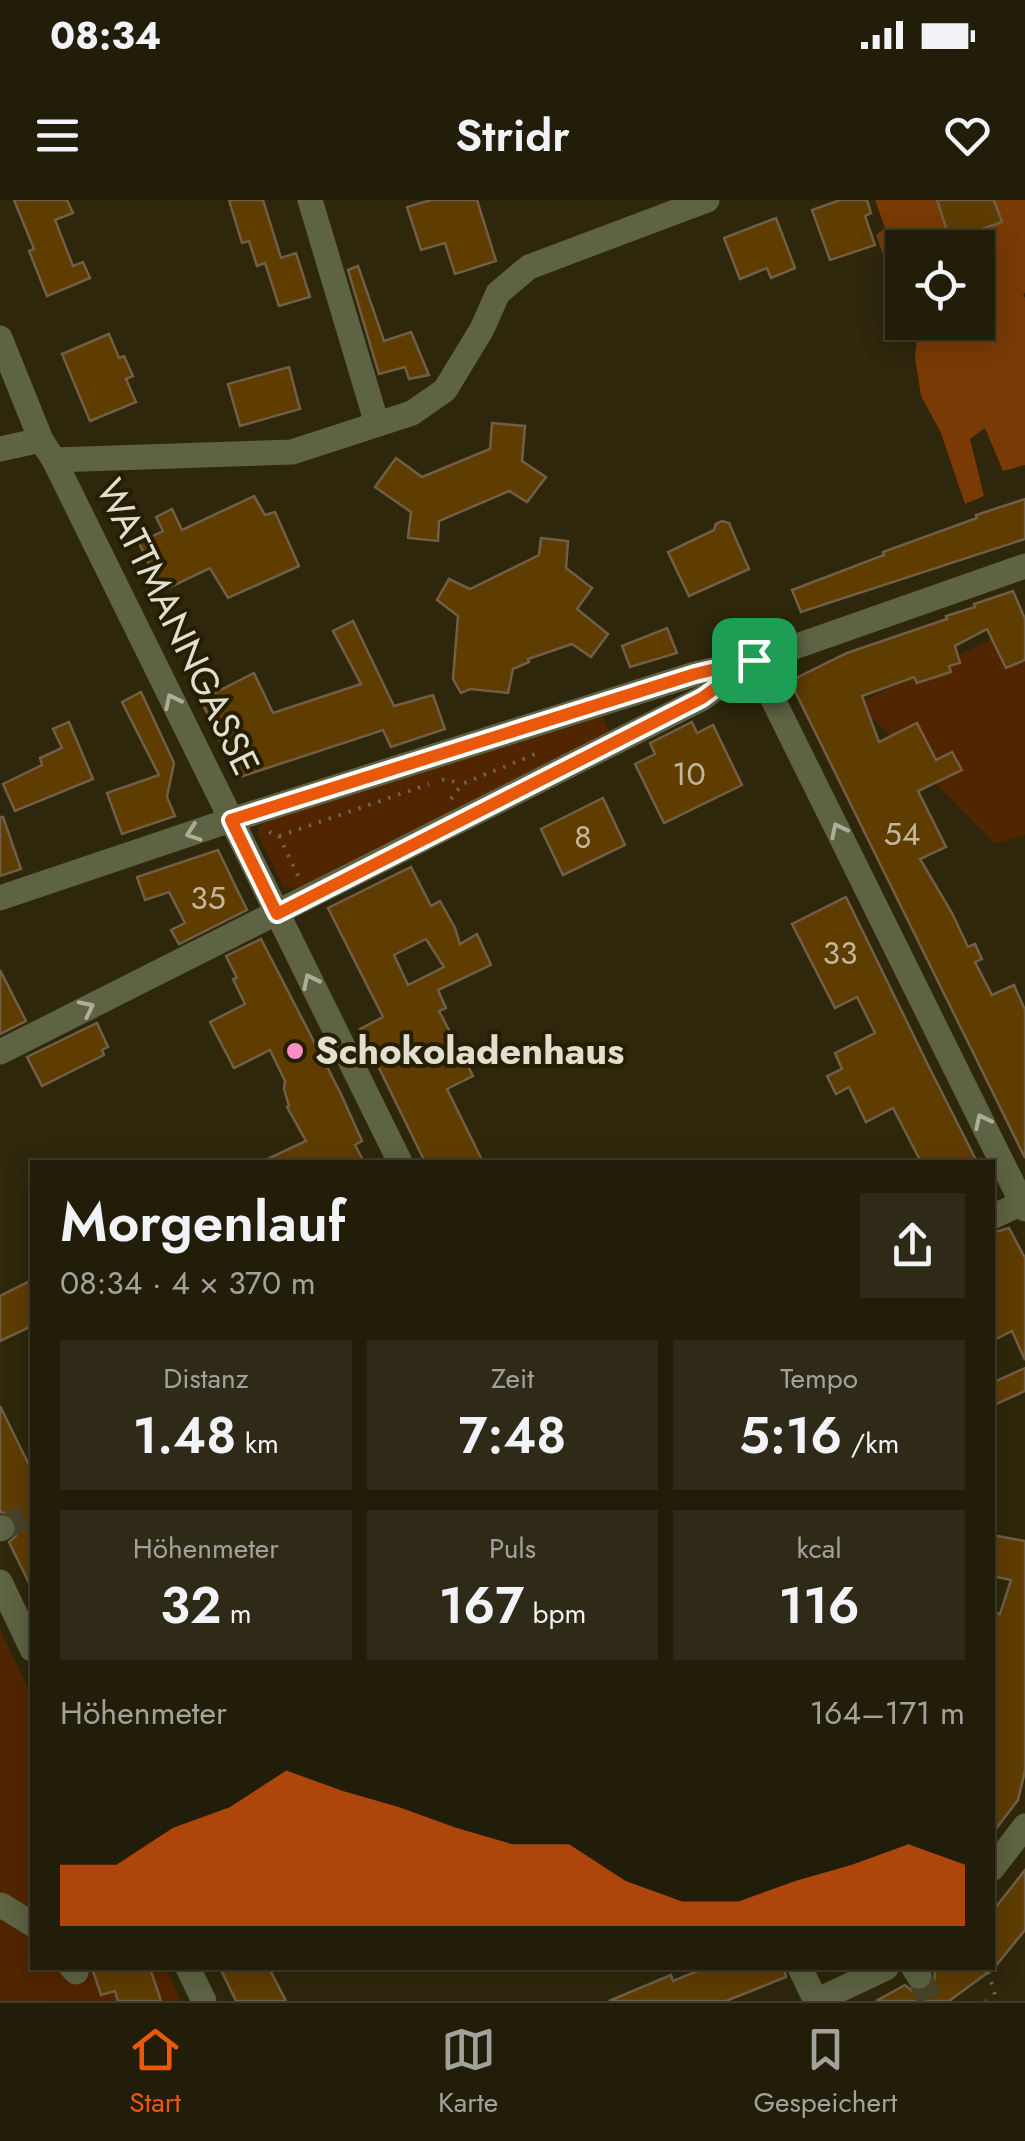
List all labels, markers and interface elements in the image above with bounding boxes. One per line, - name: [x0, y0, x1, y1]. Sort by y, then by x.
- text: 08:34: [50, 8, 161, 63]
- text: Stridr: [455, 103, 570, 168]
- icon: menu: [30, 108, 85, 163]
- icon: heart: [940, 108, 995, 163]
- map controls: [885, 230, 995, 340]
- button: locate: [885, 230, 995, 340]
- street label: WATTMANNGASSE: [83, 469, 274, 784]
- pin: [712, 618, 797, 703]
- icon: arrive: [727, 633, 782, 688]
- one-way arrow: [165, 693, 185, 711]
- house number: 10: [672, 751, 706, 797]
- house number: 54: [884, 811, 920, 857]
- house number: 8: [574, 814, 592, 860]
- one-way arrow: [185, 821, 202, 841]
- one-way arrow: [830, 822, 850, 840]
- house number: 35: [190, 875, 226, 921]
- house number: 33: [823, 930, 857, 976]
- one-way arrow: [303, 973, 323, 991]
- one-way arrow: [77, 1001, 95, 1020]
- place label: Schokoladenhaus: [315, 1023, 624, 1078]
- marker: Schokoladenhaus: [284, 1040, 306, 1062]
- one-way arrow: [975, 1114, 994, 1132]
- text: Morgenlauf: [60, 1182, 346, 1262]
- button: share: [860, 1193, 965, 1298]
- text: 08:34 · 4 × 370 m: [60, 1260, 316, 1306]
- text: Distanz: [163, 1358, 249, 1399]
- text: Zeit: [491, 1358, 534, 1399]
- text: Tempo: [780, 1358, 858, 1399]
- text: 1.48: [133, 1399, 236, 1472]
- text: 7:48: [459, 1399, 566, 1472]
- text: 5:16: [739, 1399, 842, 1472]
- text: km: [236, 1423, 279, 1464]
- text: /km: [842, 1423, 899, 1464]
- text: Höhenmeter: [133, 1528, 279, 1569]
- text: Puls: [489, 1528, 536, 1569]
- text: kcal: [797, 1528, 842, 1569]
- text: 32: [160, 1569, 221, 1642]
- text: 167: [439, 1569, 524, 1642]
- text: 116: [779, 1569, 860, 1642]
- text: m: [221, 1593, 252, 1634]
- text: bpm: [524, 1593, 586, 1634]
- text: Höhenmeter: [60, 1690, 227, 1736]
- text: 164–171 m: [810, 1690, 965, 1736]
- tab: Start: [128, 2022, 183, 2123]
- tab: Karte: [438, 2022, 498, 2123]
- tab: Gespeichert: [753, 2022, 897, 2123]

